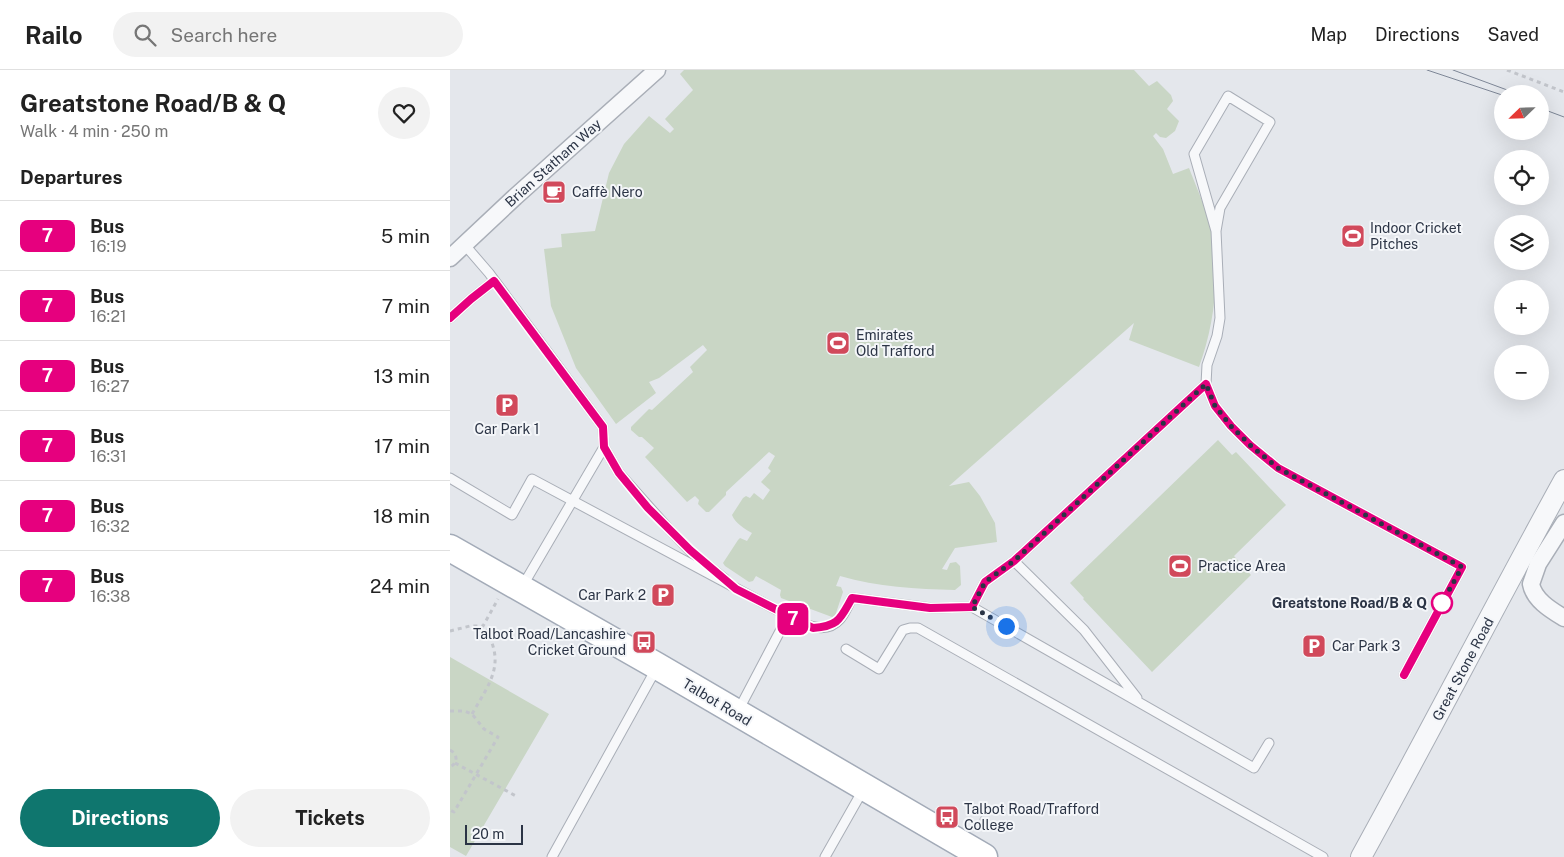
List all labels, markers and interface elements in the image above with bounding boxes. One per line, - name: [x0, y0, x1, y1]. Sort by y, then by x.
- search box: [113, 12, 463, 57]
- text: Railo: [25, 21, 83, 49]
- icon: search: [131, 21, 159, 49]
- text: Search here: [171, 24, 277, 46]
- text: Map: [1310, 24, 1347, 45]
- text: Directions: [1375, 24, 1460, 45]
- text: Saved: [1488, 24, 1539, 45]
- north arrow: [1494, 85, 1549, 140]
- map controls: [1494, 85, 1549, 400]
- button: heart: [378, 87, 430, 139]
- text: Greatstone Road/B & Q: [20, 89, 286, 117]
- street label: Brian Statham Way: [502, 115, 605, 210]
- text: Walk · 4 min · 250 m: [20, 122, 168, 141]
- button: locate: [1494, 150, 1549, 205]
- text: Departures: [20, 166, 123, 188]
- cafe icon: Caffè Nero: [541, 179, 567, 205]
- place label: Caffè Nero: [572, 184, 643, 200]
- text: Bus: [90, 215, 124, 237]
- button: layers: [1494, 215, 1549, 270]
- place label: Indoor Cricket Pitches: [1370, 220, 1462, 252]
- sports icon: Indoor Cricket Pitches: [1340, 223, 1366, 249]
- text: 7: [42, 225, 53, 246]
- text: 5 min: [381, 225, 430, 247]
- text: 16:19: [90, 237, 127, 256]
- button: +: [1494, 280, 1549, 335]
- text: Bus: [90, 285, 124, 307]
- text: 7: [42, 295, 53, 316]
- text: 7 min: [382, 295, 430, 317]
- text: 16:21: [90, 307, 126, 326]
- place label: Emirates Old Trafford: [856, 327, 935, 359]
- sports icon: Emirates Old Trafford: [825, 330, 851, 356]
- button: −: [1494, 345, 1549, 400]
- text: Bus: [90, 355, 124, 377]
- text: 7: [42, 365, 53, 386]
- text: 13 min: [373, 365, 430, 387]
- text: 16:27: [90, 377, 130, 396]
- parking icon: Car Park 1: [494, 392, 520, 418]
- place label: Car Park 1: [474, 421, 540, 437]
- text: Bus: [90, 425, 124, 447]
- text: 7: [42, 435, 53, 456]
- text: 17 min: [374, 435, 430, 457]
- text: 16:31: [90, 447, 127, 466]
- text: Bus: [90, 495, 124, 517]
- text: 7: [42, 505, 53, 526]
- text: 18 min: [373, 505, 430, 527]
- text: 16:32: [90, 517, 130, 536]
- sports icon: Practice Area: [1167, 553, 1193, 579]
- place label: Practice Area: [1198, 558, 1286, 574]
- text: Bus: [90, 565, 124, 587]
- text: 7: [42, 575, 53, 596]
- text: 24 min: [370, 575, 430, 597]
- parking icon: Car Park 2: [650, 582, 676, 608]
- text: 16:38: [90, 587, 130, 606]
- place label: Car Park 2: [578, 587, 646, 603]
- marker: Greatstone Road/B & Q: [1431, 592, 1453, 614]
- place label: Greatstone Road/B & Q: [1272, 595, 1427, 611]
- line badge: 7: [777, 603, 809, 635]
- text: 7: [787, 608, 799, 629]
- your location: [994, 614, 1019, 639]
- street label: Great Stone Road: [1429, 615, 1497, 723]
- place label: Talbot Road/Lancashire Cricket Ground: [473, 626, 626, 658]
- bus stop icon: Talbot Road/Lancashire Cricket Ground: [631, 629, 657, 655]
- parking icon: Car Park 3: [1301, 633, 1327, 659]
- place label: Car Park 3: [1332, 638, 1400, 654]
- street label: Talbot Road: [680, 675, 754, 729]
- button: Directions: [20, 789, 220, 847]
- button: Tickets: [230, 789, 430, 847]
- place label: Talbot Road/Trafford College: [964, 801, 1099, 833]
- bus stop icon: Talbot Road/Trafford College: [934, 804, 960, 830]
- scale bar: [465, 822, 522, 845]
- text: 20 m: [472, 826, 504, 842]

